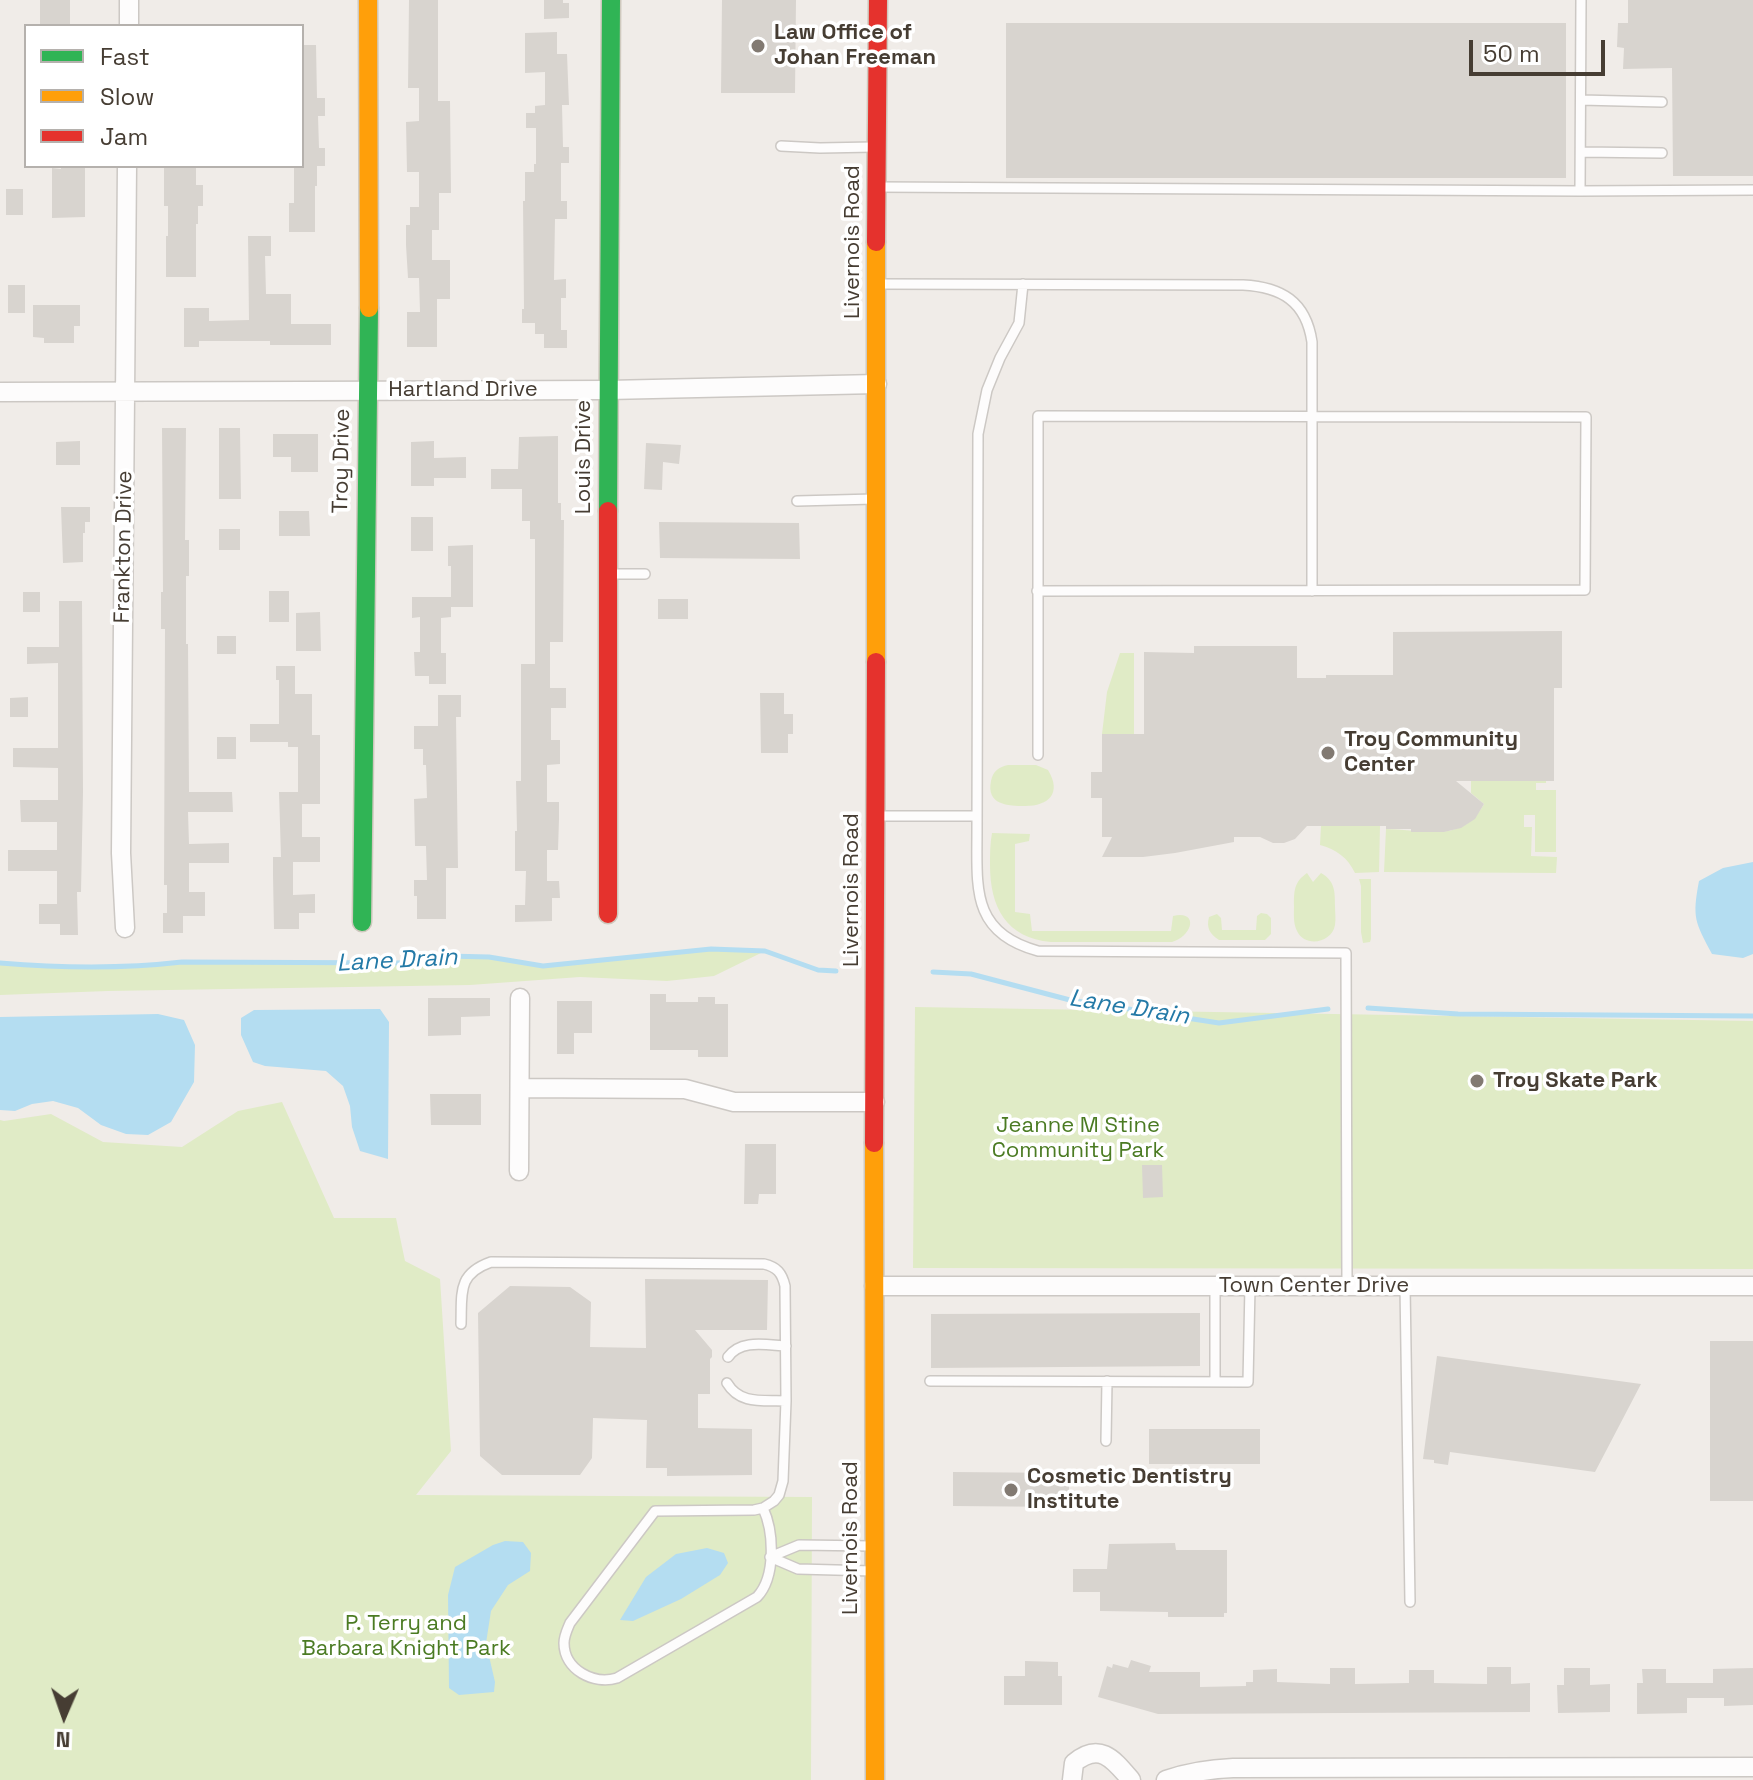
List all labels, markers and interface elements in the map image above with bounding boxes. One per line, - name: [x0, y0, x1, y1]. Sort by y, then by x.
- place label: Law Office of Johan Freeman: [774, 20, 936, 72]
- legend: [24, 24, 304, 168]
- scale bar: [1473, 24, 1609, 74]
- marker: Law Office of Johan Freeman: [749, 37, 767, 55]
- text: 50 m: [1483, 38, 1540, 69]
- text: Fast: [100, 41, 150, 72]
- text: Slow: [100, 81, 154, 112]
- text: Jam: [100, 121, 148, 152]
- street label: Livernois Road: [840, 165, 866, 319]
- street label: Hartland Drive: [388, 377, 538, 403]
- street label: Louis Drive: [571, 400, 597, 514]
- street label: Troy Drive: [328, 408, 356, 514]
- street label: Frankton Drive: [109, 470, 139, 624]
- place label: Troy Community Center: [1344, 727, 1518, 778]
- marker: Troy Community Center: [1319, 744, 1337, 762]
- street label: Livernois Road: [839, 813, 865, 967]
- water label: Lane Drain: [336, 943, 458, 979]
- water label: Lane Drain: [1067, 984, 1191, 1032]
- place label: Troy Skate Park: [1493, 1068, 1658, 1094]
- marker: Troy Skate Park: [1468, 1072, 1486, 1090]
- park label: Jeanne M Stine Community Park: [992, 1113, 1164, 1164]
- street label: Town Center Drive: [1219, 1273, 1409, 1299]
- street label: Livernois Road: [838, 1461, 864, 1615]
- place label: Cosmetic Dentistry Institute: [1027, 1464, 1232, 1516]
- marker: Cosmetic Dentistry Institute: [1002, 1481, 1020, 1499]
- park label: P. Terry and Barbara Knight Park: [301, 1611, 511, 1662]
- north arrow: [24, 1676, 104, 1756]
- text: N: [55, 1726, 71, 1754]

